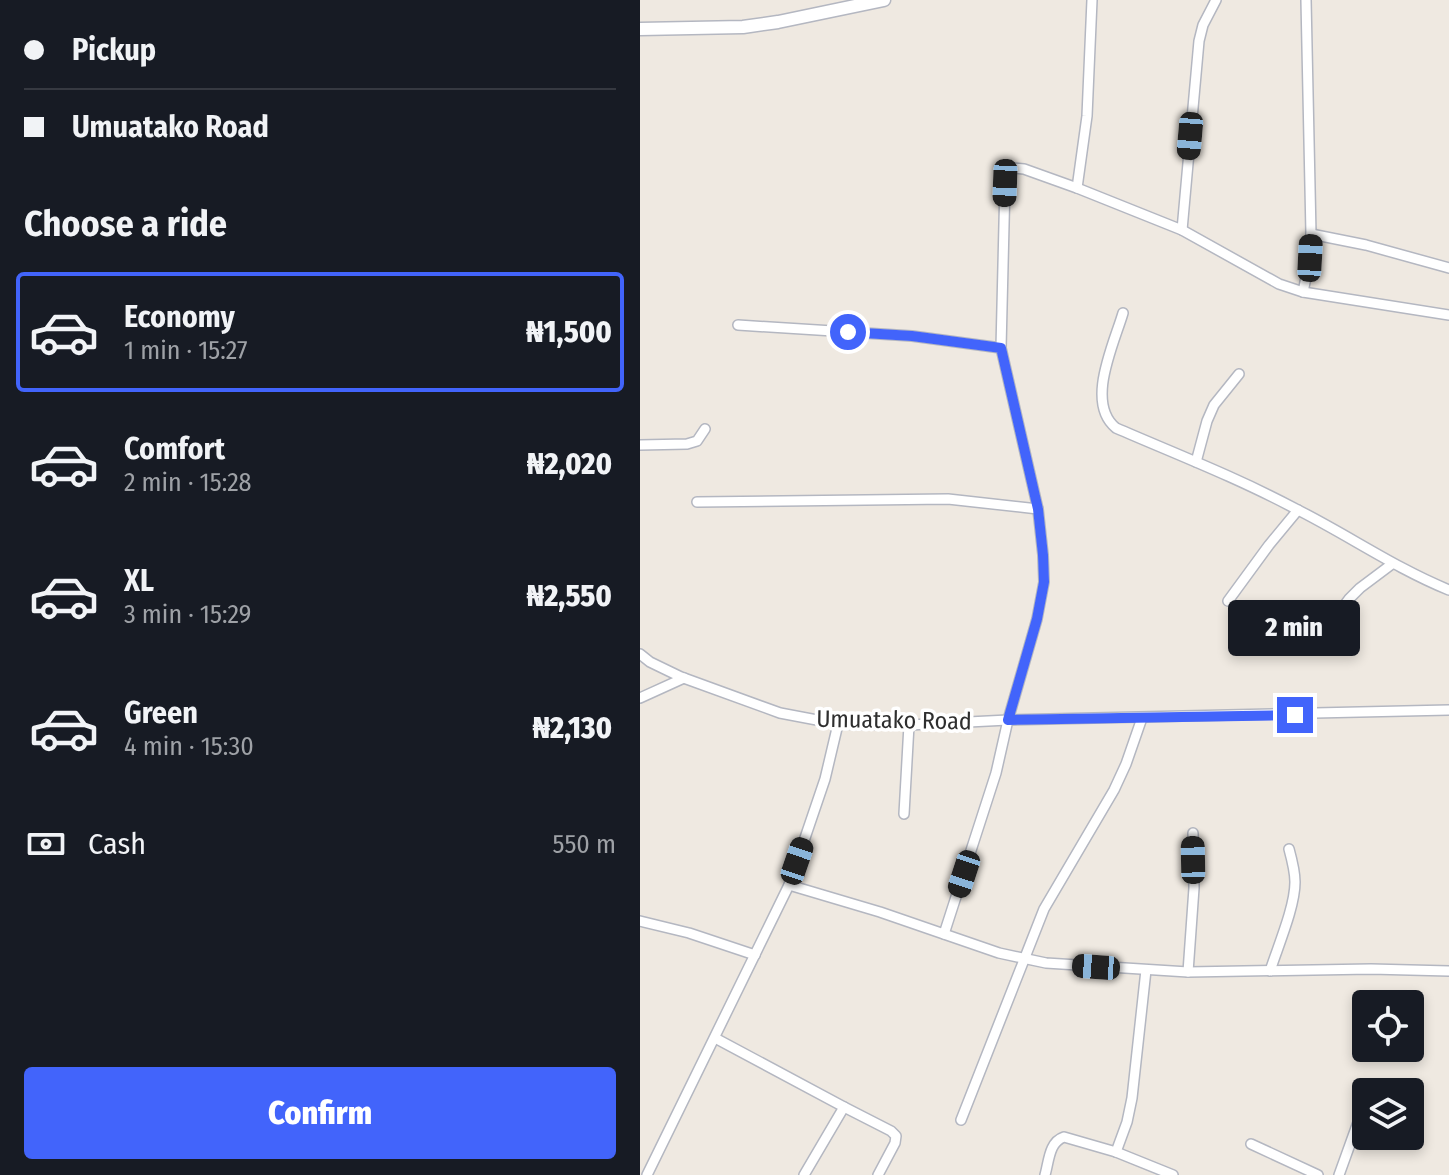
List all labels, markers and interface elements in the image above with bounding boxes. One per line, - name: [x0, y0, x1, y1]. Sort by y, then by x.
- text: Pickup: [72, 32, 156, 68]
- text: Umuatako Road: [72, 109, 269, 145]
- car: [1176, 111, 1204, 161]
- car: [992, 159, 1018, 207]
- text: Choose a ride: [24, 202, 227, 246]
- car: [1297, 233, 1323, 283]
- icon: car: [28, 296, 100, 368]
- text: Economy: [124, 299, 235, 335]
- text: ₦1,500: [526, 314, 612, 350]
- route start: [830, 314, 866, 350]
- text: 1 min · 15:27: [124, 335, 248, 366]
- icon: car: [28, 428, 100, 500]
- text: Comfort: [124, 431, 225, 467]
- text: ₦2,020: [527, 446, 612, 482]
- text: 2 min · 15:28: [124, 467, 252, 498]
- icon: car: [28, 560, 100, 632]
- text: XL: [124, 563, 154, 599]
- text: ₦2,550: [527, 578, 612, 614]
- text: 3 min · 15:29: [124, 599, 251, 630]
- callout: 2 min: [1229, 599, 1361, 655]
- text: 2 min: [1265, 612, 1323, 643]
- icon: car: [28, 692, 100, 764]
- text: Green: [124, 695, 198, 731]
- route end: [1277, 697, 1313, 733]
- street label: Umuatako Road: [816, 705, 972, 735]
- text: ₦2,130: [532, 710, 612, 746]
- text: 4 min · 15:30: [124, 731, 254, 762]
- icon: cash: [24, 822, 68, 866]
- text: Cash: [88, 826, 146, 862]
- text: 550 m: [553, 829, 616, 860]
- car: [778, 834, 816, 888]
- car: [1181, 836, 1205, 884]
- car: [945, 847, 983, 901]
- car: [1071, 953, 1121, 981]
- map controls: [1352, 990, 1424, 1150]
- button: locate: [1352, 990, 1424, 1062]
- button: Confirm: [24, 1067, 616, 1159]
- button: layers: [1352, 1078, 1424, 1150]

